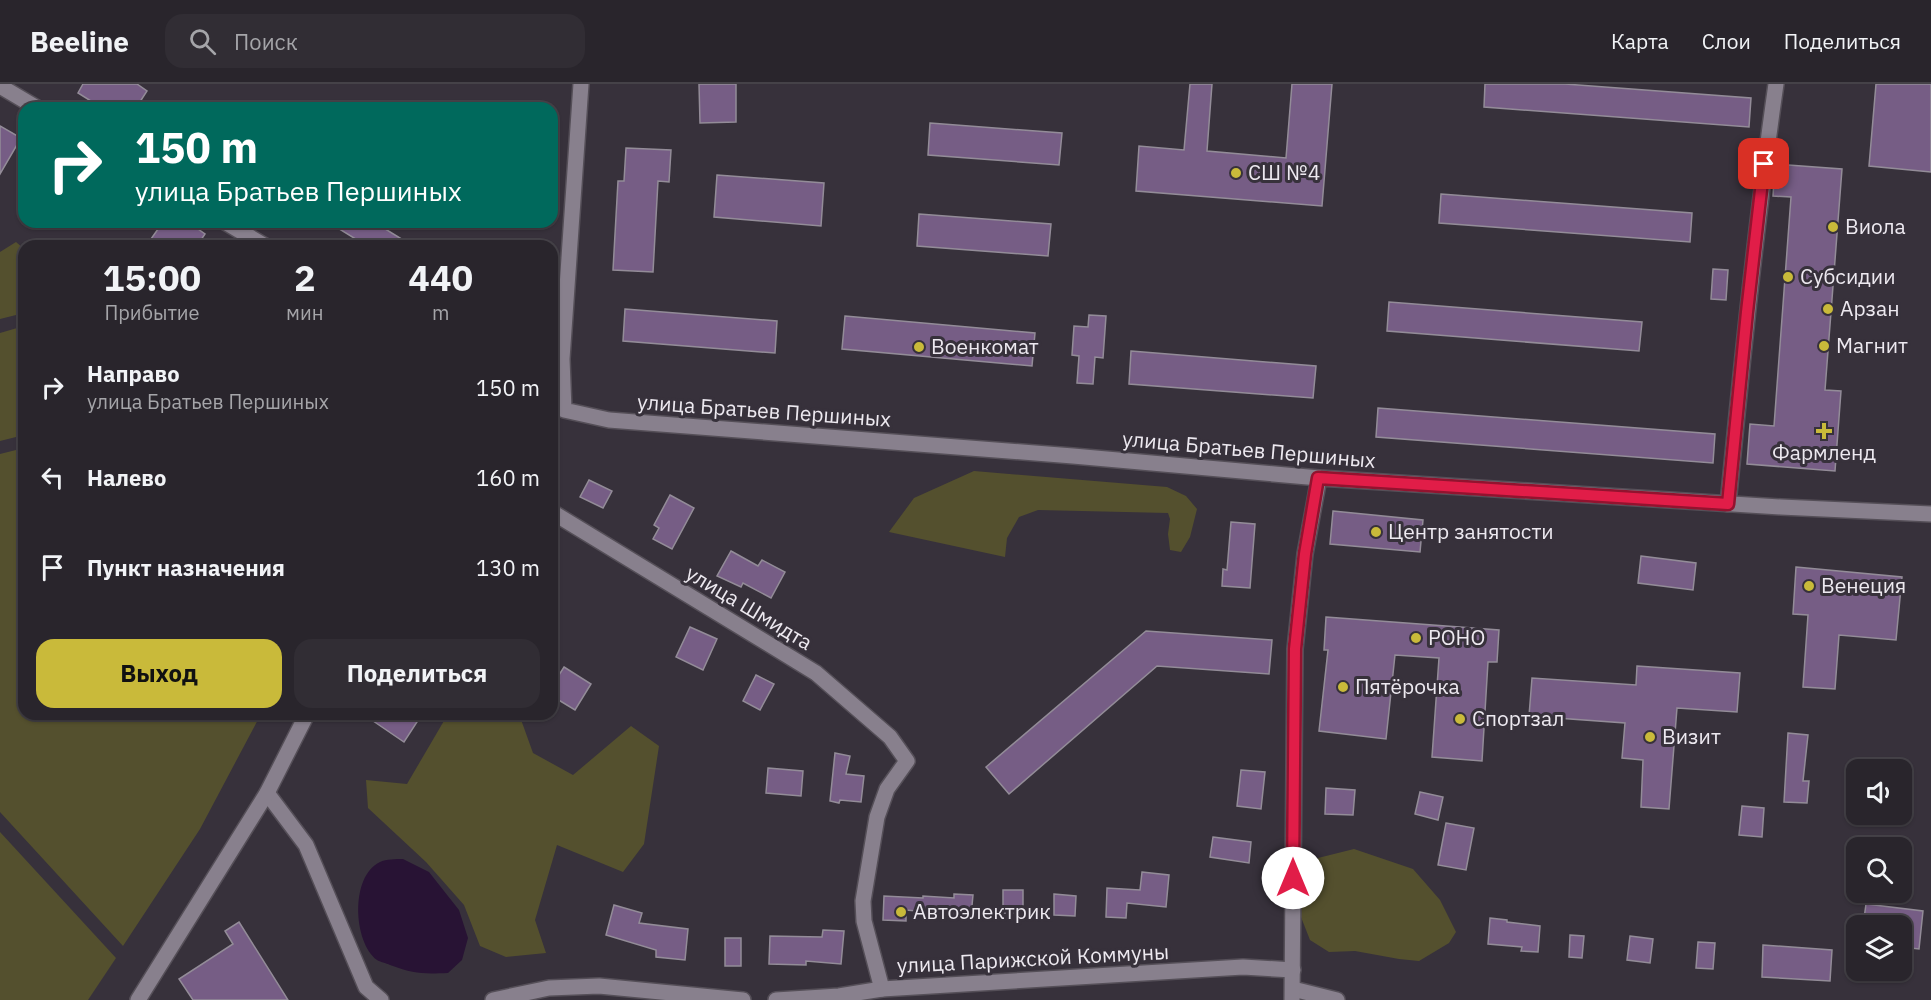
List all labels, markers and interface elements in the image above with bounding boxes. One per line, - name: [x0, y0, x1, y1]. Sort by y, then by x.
- search box: [165, 14, 585, 68]
- text: Beeline: [30, 23, 129, 60]
- icon: search: [186, 25, 219, 58]
- text: Поиск: [234, 27, 298, 56]
- text: Карта: [1611, 27, 1669, 55]
- text: Слои: [1702, 27, 1751, 55]
- text: Поделиться: [1784, 27, 1901, 55]
- text: 150 m: [135, 120, 258, 175]
- icon: right: [36, 126, 114, 204]
- pin: [1738, 138, 1789, 189]
- icon: arrive: [1747, 147, 1780, 180]
- place label: СШ №4: [1248, 158, 1320, 186]
- marker: СШ №4: [1229, 166, 1243, 180]
- text: улица Братьев Першиных: [135, 173, 462, 208]
- place label: Виола: [1845, 212, 1906, 240]
- marker: Виола: [1826, 220, 1840, 234]
- text: 15:00: [103, 254, 201, 301]
- text: 2: [294, 254, 316, 301]
- text: 440: [408, 254, 473, 301]
- place label: Субсидии: [1800, 262, 1896, 290]
- marker: Субсидии: [1781, 270, 1795, 284]
- place label: Арзан: [1840, 294, 1900, 322]
- text: Прибытие: [104, 299, 200, 326]
- text: мин: [286, 299, 323, 326]
- text: m: [432, 299, 449, 326]
- marker: Арзан: [1821, 302, 1835, 316]
- place label: Магнит: [1836, 331, 1908, 359]
- place label: Военкомат: [931, 332, 1039, 360]
- marker: Магнит: [1817, 339, 1831, 353]
- marker: Военкомат: [912, 340, 926, 354]
- text: Направо: [87, 359, 180, 388]
- icon: right: [36, 371, 69, 404]
- text: 150 m: [476, 373, 540, 402]
- street label: улица Братьев Першиных: [636, 387, 892, 433]
- text: улица Братьев Першиных: [87, 388, 329, 415]
- street label: улица Братьев Першиных: [1121, 424, 1377, 474]
- marker: Фармленд: [1817, 424, 1831, 438]
- place label: Фармленд: [1772, 438, 1876, 466]
- icon: left: [36, 461, 69, 494]
- text: Налево: [87, 463, 166, 492]
- text: 160 m: [476, 463, 540, 492]
- place label: Центр занятости: [1388, 517, 1554, 545]
- marker: Центр занятости: [1369, 525, 1383, 539]
- icon: arrive: [36, 551, 69, 584]
- text: Пункт назначения: [87, 553, 285, 582]
- text: 130 m: [476, 553, 540, 582]
- street label: улица Шмидта: [681, 558, 818, 656]
- place label: Венеция: [1821, 571, 1906, 599]
- marker: Венеция: [1802, 579, 1816, 593]
- place label: РОНО: [1428, 623, 1485, 651]
- marker: РОНО: [1409, 631, 1423, 645]
- button: Выход: [36, 639, 282, 708]
- button: Поделиться: [294, 639, 540, 708]
- place label: Пятёрочка: [1355, 672, 1460, 700]
- marker: Пятёрочка: [1336, 680, 1350, 694]
- place label: Спортзал: [1472, 704, 1564, 732]
- marker: Спортзал: [1453, 712, 1467, 726]
- place label: Визит: [1662, 722, 1721, 750]
- marker: Визит: [1643, 730, 1657, 744]
- map controls: [1846, 759, 1912, 981]
- button: sound: [1846, 759, 1912, 825]
- button: search: [1846, 837, 1912, 903]
- position arrow: [1261, 846, 1325, 910]
- place label: Автоэлектрик: [913, 897, 1051, 925]
- marker: Автоэлектрик: [894, 905, 908, 919]
- button: layers: [1846, 915, 1912, 981]
- street label: улица Парижской Коммуны: [896, 937, 1170, 979]

